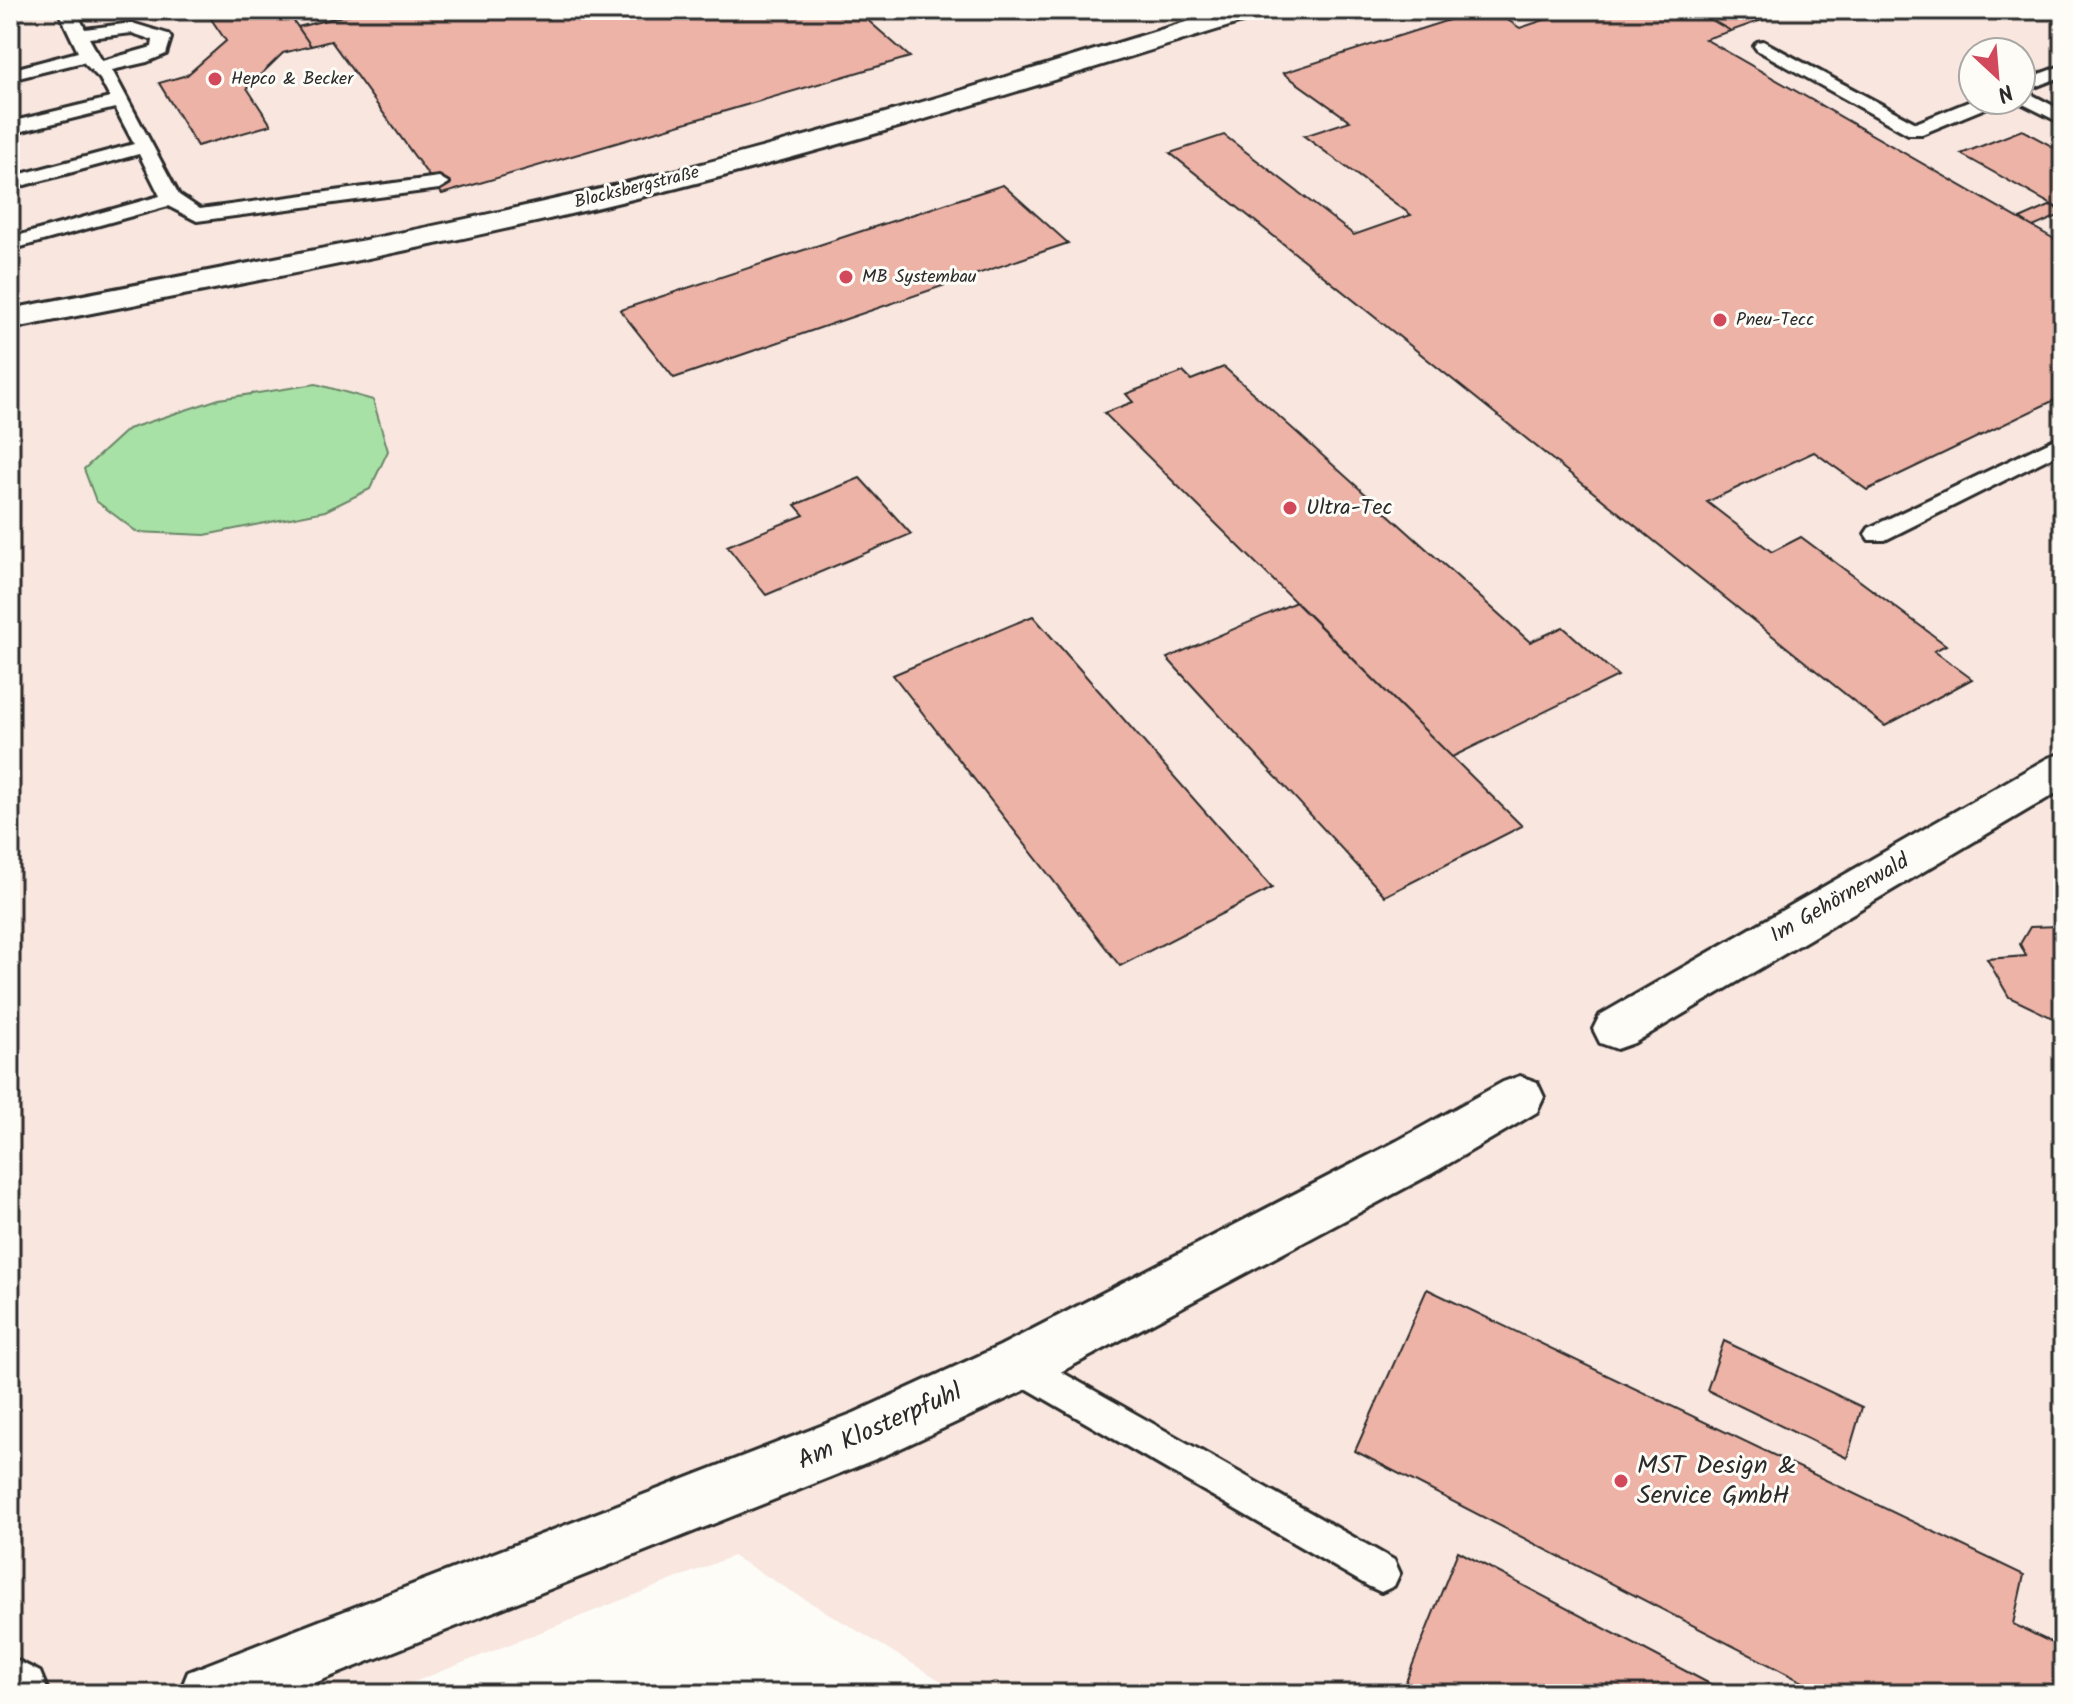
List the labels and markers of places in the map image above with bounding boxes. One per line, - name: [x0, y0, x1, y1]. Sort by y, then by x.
- place label: Hepco & Becker: [231, 65, 354, 94]
- marker: Hepco & Becker: [206, 70, 224, 88]
- place label: MB Systembau: [862, 263, 977, 292]
- marker: MB Systembau: [837, 268, 855, 286]
- place label: Pneu-Tecc: [1736, 306, 1814, 335]
- marker: Pneu-Tecc: [1711, 311, 1729, 329]
- place label: Ultra-Tec: [1306, 491, 1392, 526]
- marker: Ultra-Tec: [1281, 499, 1299, 517]
- place label: MST Design & Service GmbH: [1637, 1445, 1796, 1517]
- marker: MST Design & Service GmbH: [1612, 1472, 1630, 1490]

